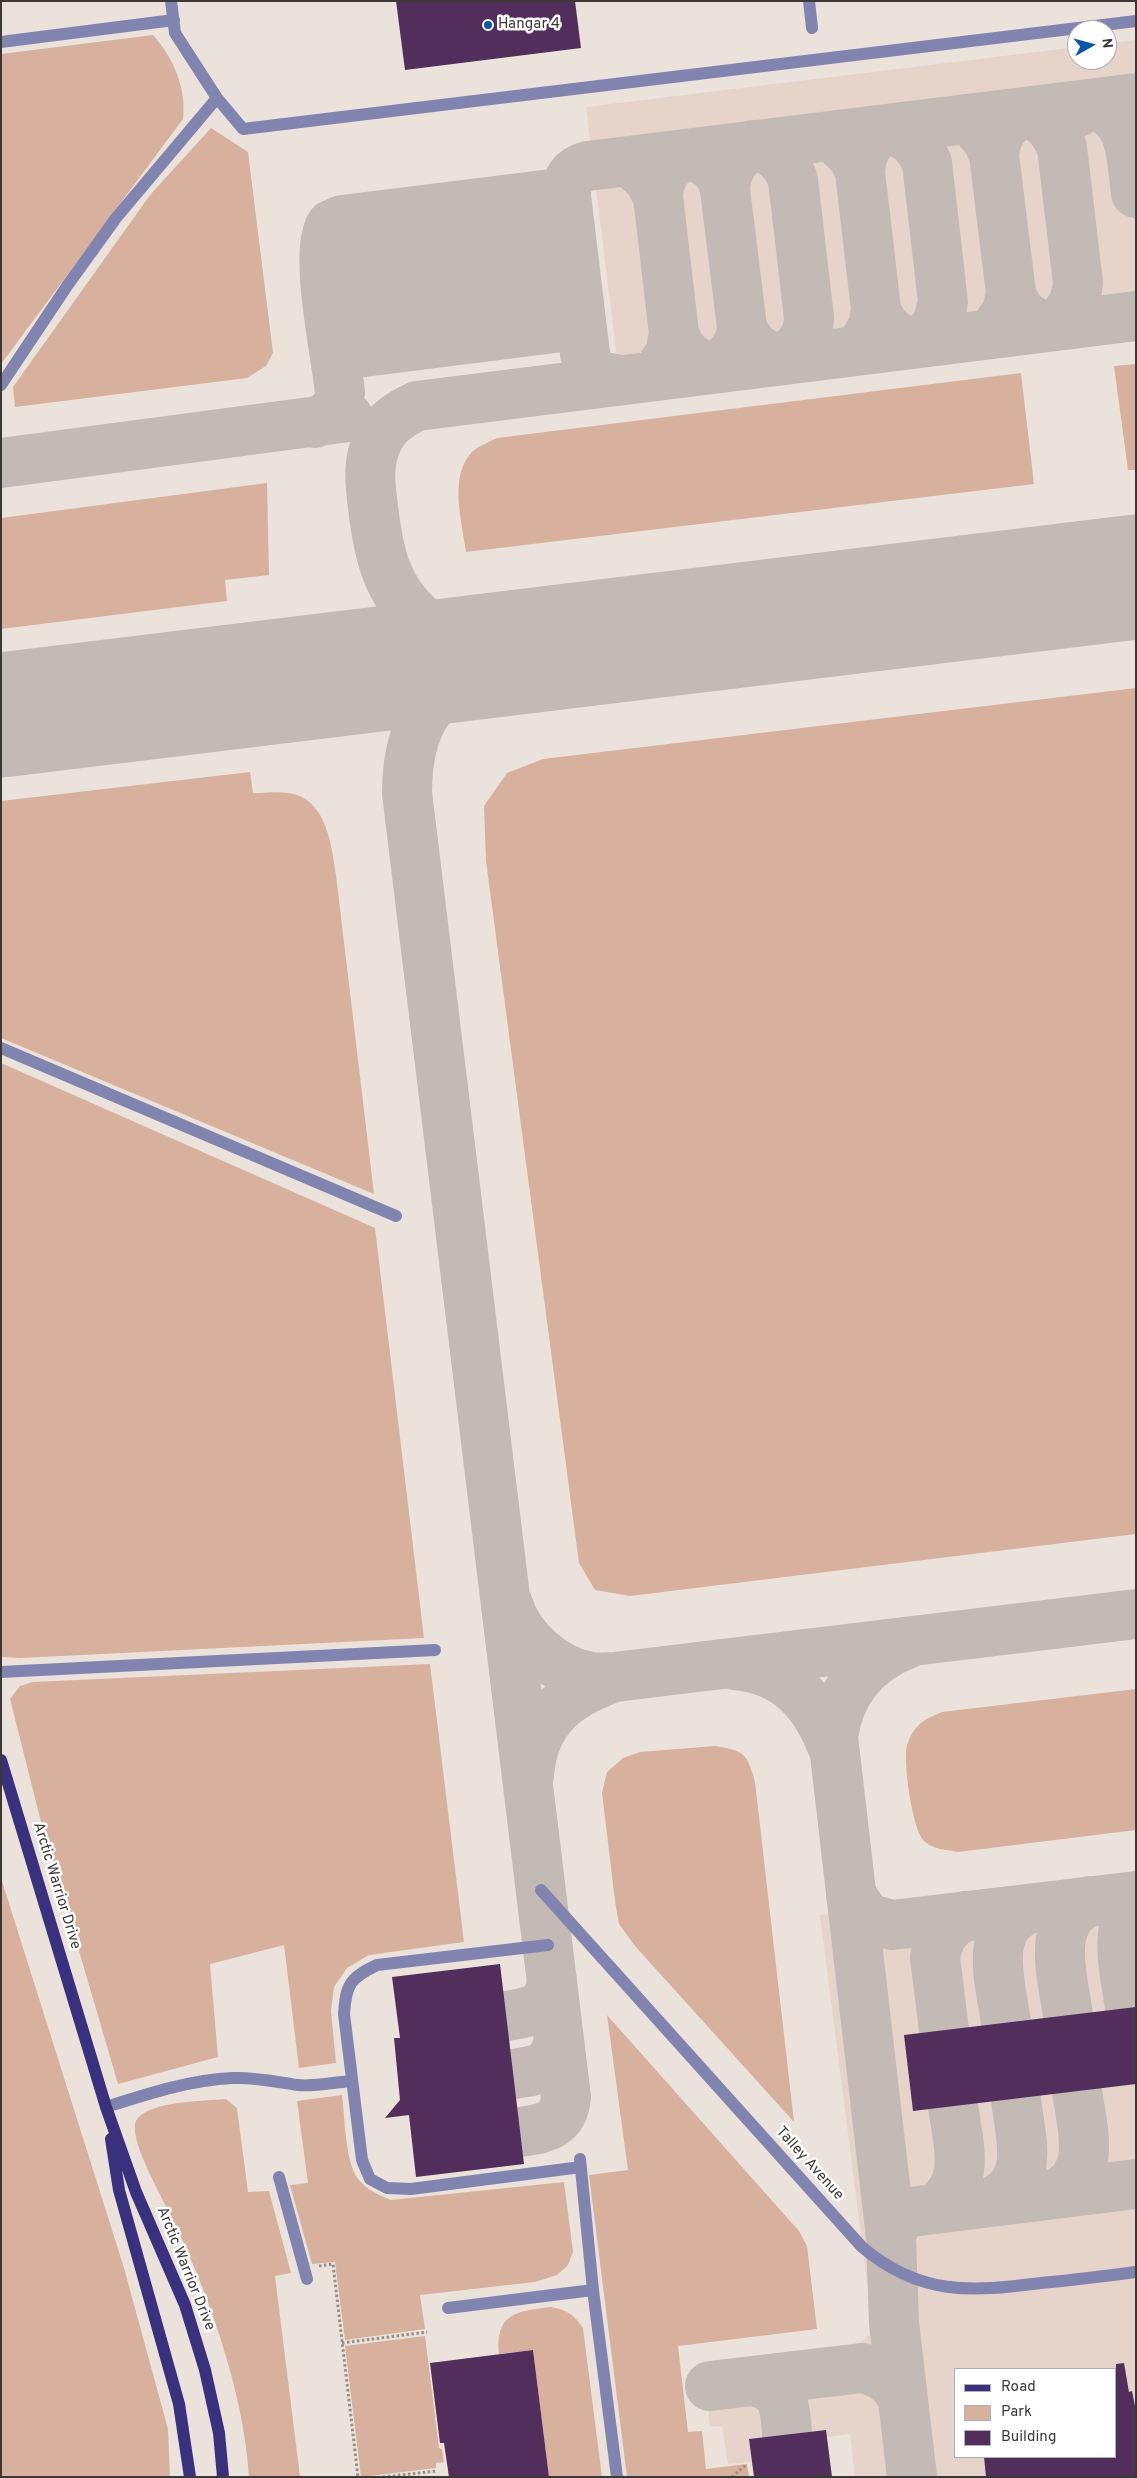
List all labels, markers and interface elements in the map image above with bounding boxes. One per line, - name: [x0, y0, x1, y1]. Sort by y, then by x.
- place label: Hangar 4: [498, 16, 560, 34]
- marker: Hangar 4: [482, 19, 494, 31]
- north arrow: [1067, 20, 1117, 70]
- text: N: [1097, 37, 1115, 49]
- street label: Arctic Warrior Drive: [28, 1820, 84, 1952]
- street label: Talley Avenue: [771, 2123, 847, 2205]
- street label: Arctic Warrior Drive: [152, 2204, 218, 2334]
- legend: [954, 2368, 1117, 2458]
- text: Road: [1001, 2378, 1036, 2397]
- text: Park: [1001, 2403, 1032, 2422]
- text: Building: [1001, 2428, 1056, 2447]

